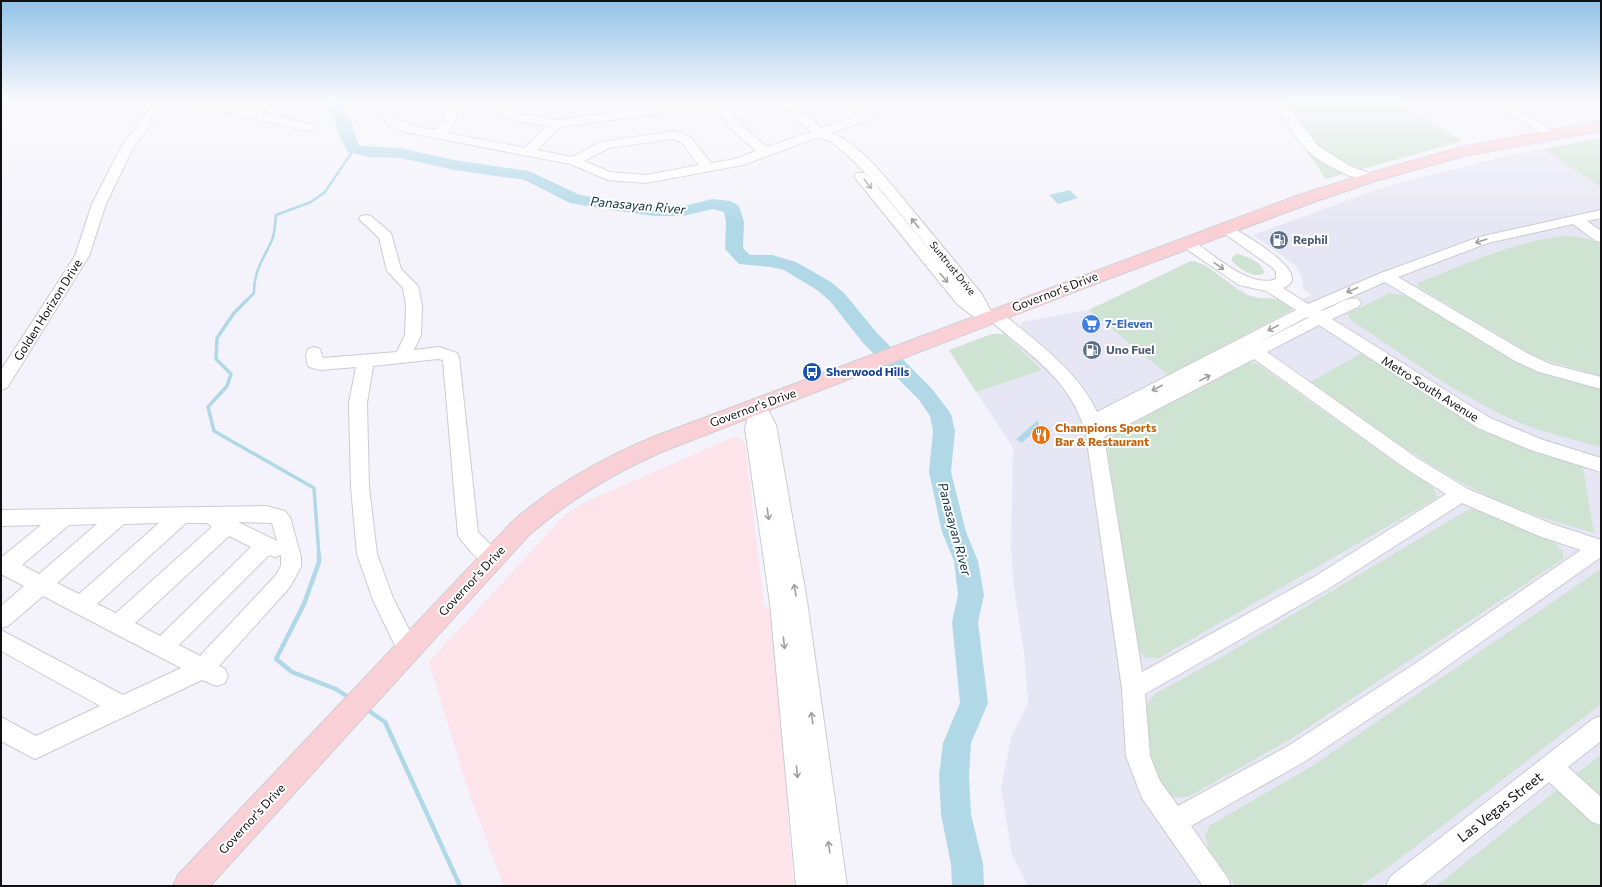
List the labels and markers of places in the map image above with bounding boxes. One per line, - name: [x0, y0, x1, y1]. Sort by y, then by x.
- fuel station icon: Rephil: [1268, 229, 1290, 251]
- place label: Rephil: [1293, 232, 1328, 246]
- supermarket icon: 7-Eleven: [1080, 313, 1102, 335]
- place label: 7-Eleven: [1105, 316, 1153, 330]
- fuel station icon: Uno Fuel: [1081, 339, 1103, 361]
- place label: Uno Fuel: [1106, 342, 1154, 356]
- bus stop icon: Sherwood Hills: [801, 361, 823, 383]
- place label: Sherwood Hills: [826, 364, 910, 378]
- place label: Champions Sports Bar & Restaurant: [1055, 420, 1157, 448]
- restaurant icon: Champions Sports Bar & Restaurant: [1030, 424, 1052, 446]

